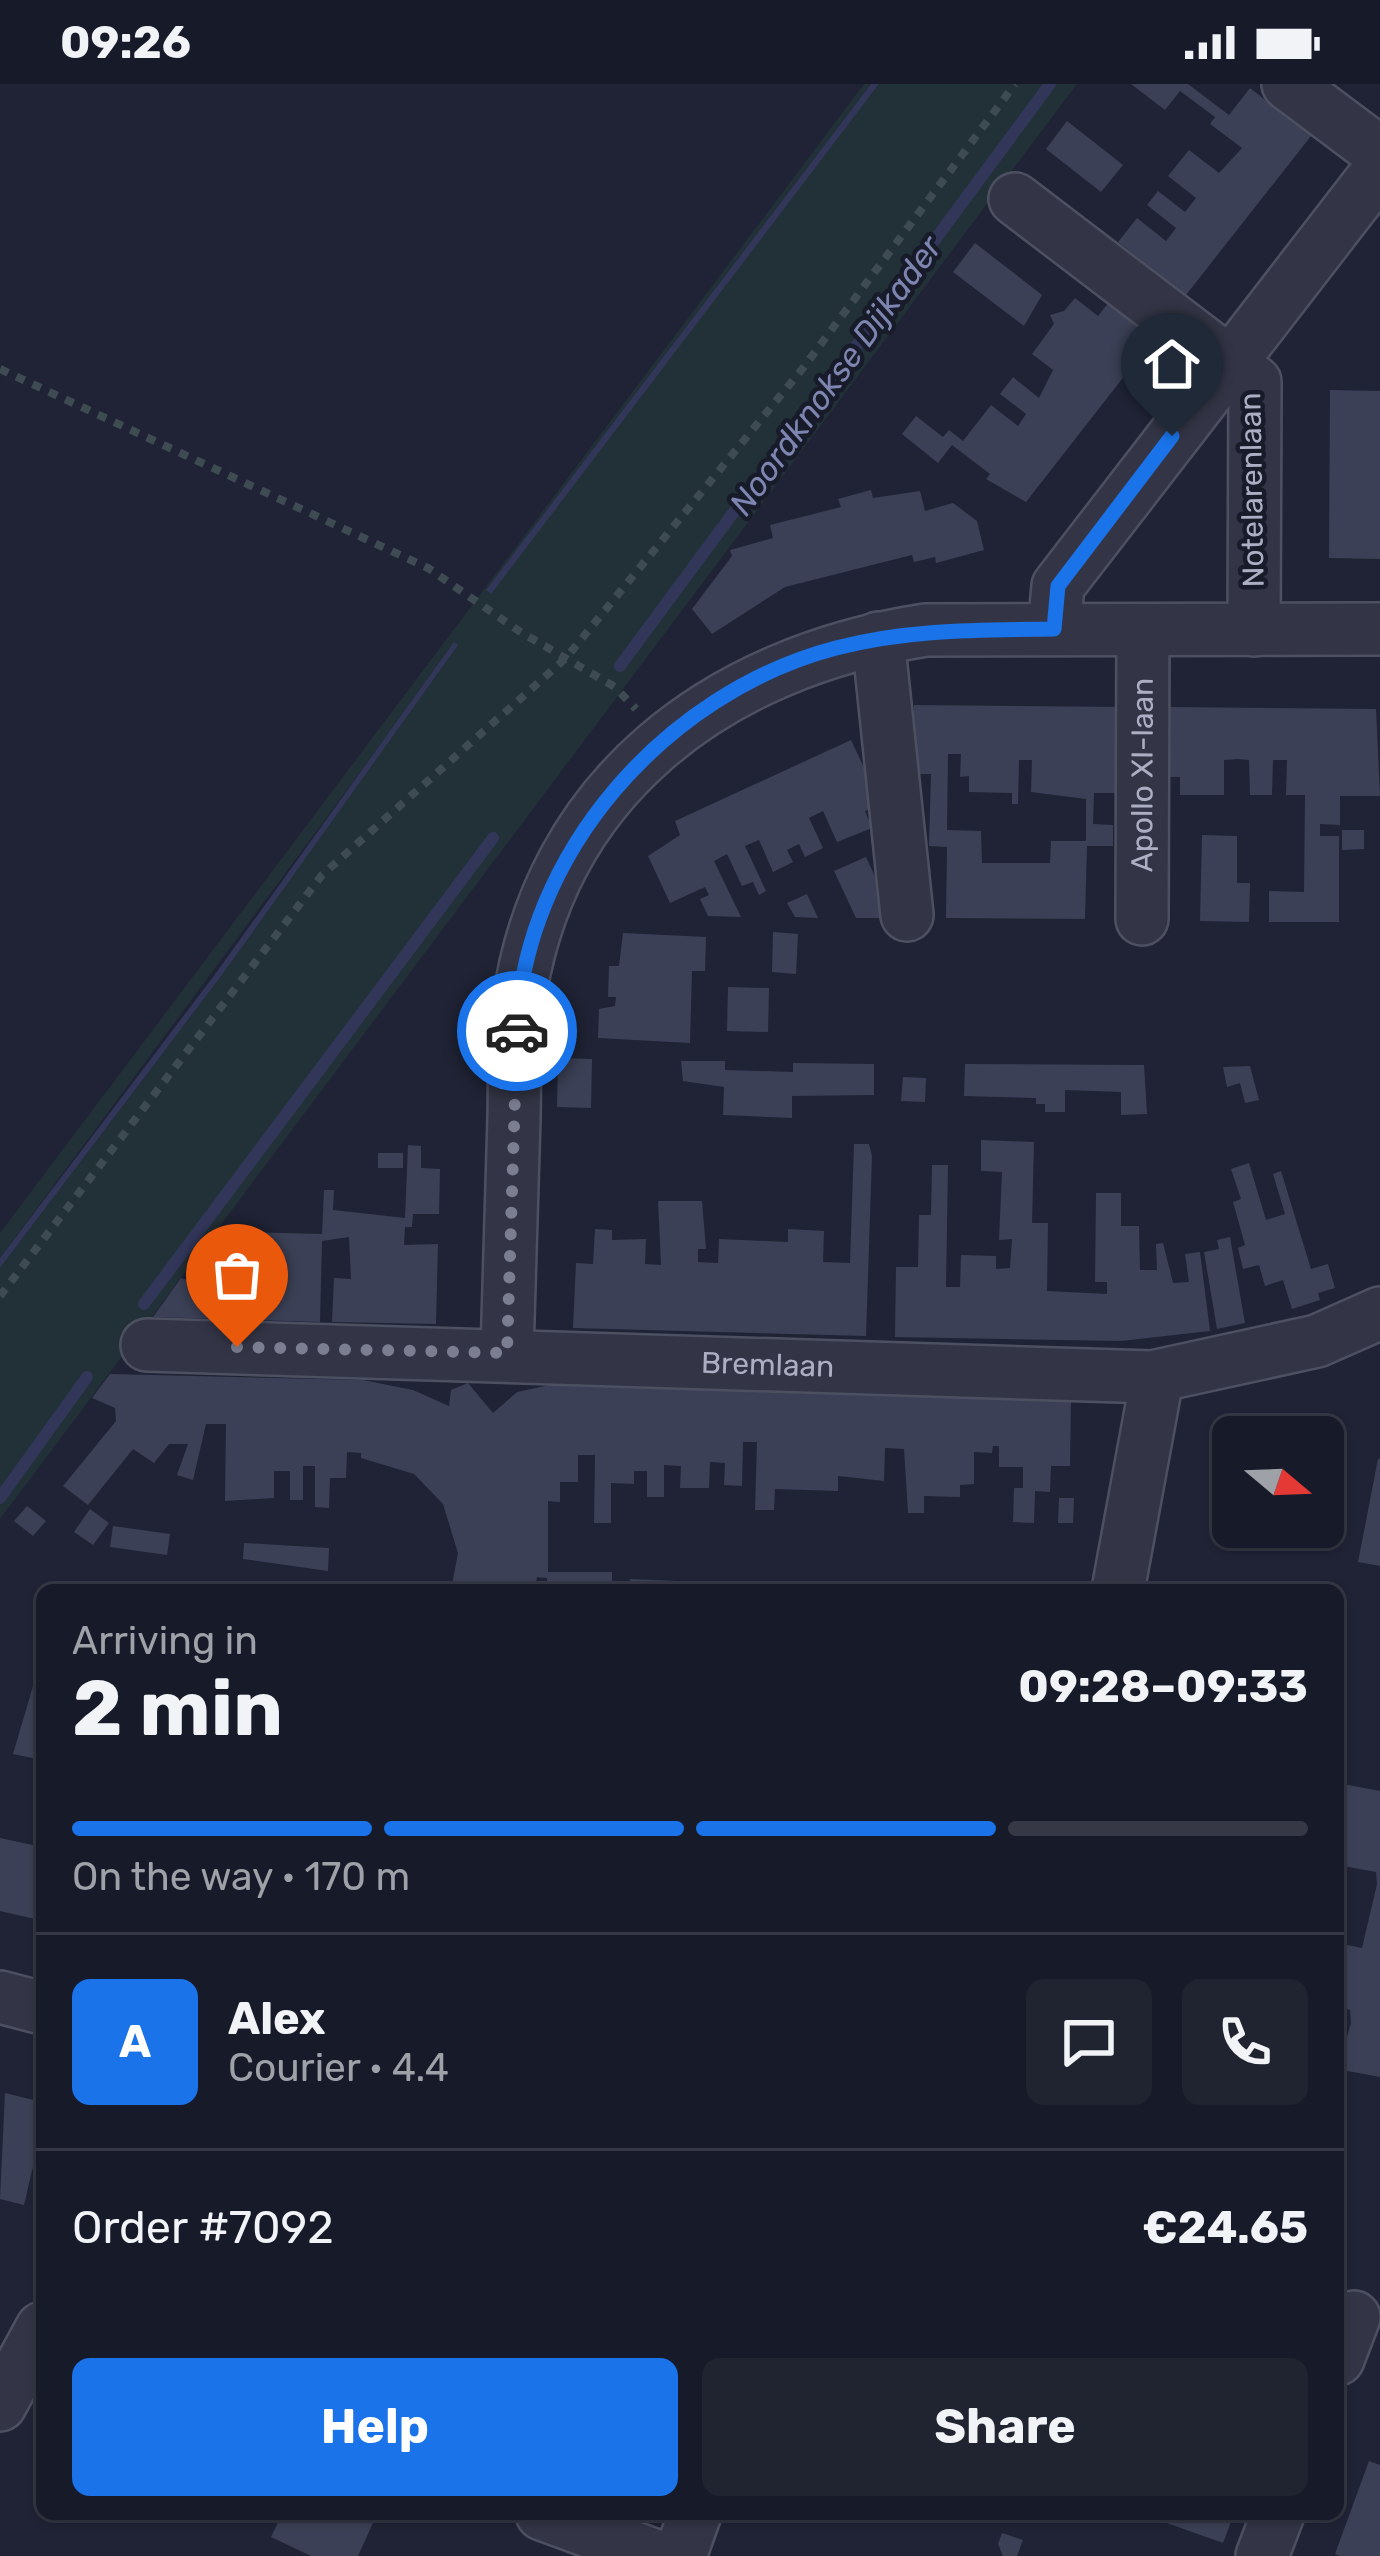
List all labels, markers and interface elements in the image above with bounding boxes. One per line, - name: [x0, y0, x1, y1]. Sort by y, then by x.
- text: 09:26: [60, 16, 191, 69]
- water label: Noordknokse Dijkader: [721, 227, 951, 522]
- pin: [1121, 313, 1223, 436]
- icon: home: [1139, 331, 1205, 397]
- street label: Notelarenlaan: [1232, 392, 1272, 588]
- street label: Apollo XI-laan: [1124, 678, 1161, 872]
- courier: [457, 971, 577, 1091]
- icon: car: [484, 998, 550, 1064]
- pin: [186, 1224, 288, 1347]
- icon: bag: [204, 1242, 270, 1308]
- street label: Bremlaan: [701, 1345, 835, 1385]
- north arrow: [1212, 1416, 1344, 1548]
- map controls: [1212, 1416, 1344, 1548]
- text: Arriving in: [72, 1618, 258, 1664]
- text: 09:28–09:33: [1018, 1660, 1308, 1713]
- text: 2 min: [72, 1662, 283, 1755]
- text: On the way · 170 m: [72, 1854, 410, 1900]
- button: chat: [1026, 1979, 1152, 2105]
- button: phone: [1182, 1979, 1308, 2105]
- text: Alex: [228, 1992, 326, 2045]
- text: A: [119, 2015, 151, 2068]
- text: Courier · 4.4: [228, 2045, 449, 2091]
- text: Order #7092: [72, 2201, 334, 2254]
- text: €24.65: [1142, 2201, 1308, 2254]
- button: Help: [72, 2358, 678, 2496]
- button: Share: [702, 2358, 1308, 2496]

